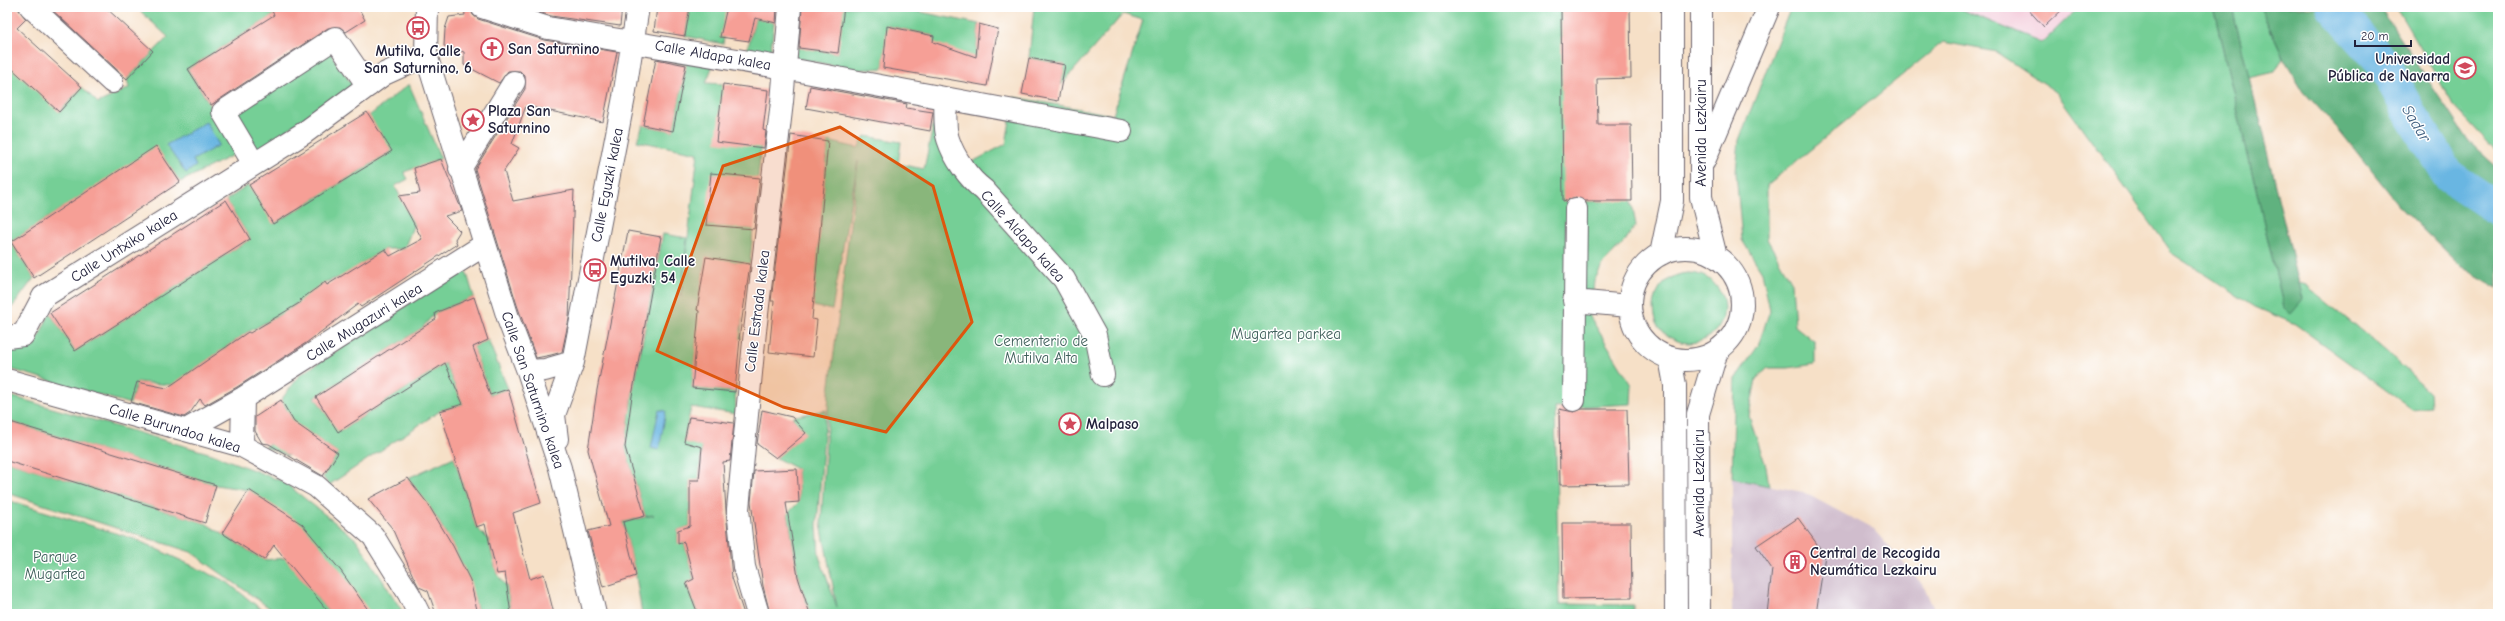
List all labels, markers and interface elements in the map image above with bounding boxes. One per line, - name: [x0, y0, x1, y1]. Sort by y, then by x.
- bus stop icon: Mutilva, Calle San Saturnino, 6: [405, 15, 431, 41]
- scale bar: [2355, 22, 2411, 48]
- text: 20 m: [2361, 29, 2389, 43]
- church icon: San Saturnino: [479, 36, 505, 62]
- street label: Calle Aldapa kalea: [653, 36, 773, 74]
- place label: San Saturnino: [508, 40, 600, 58]
- place label: Mutilva, Calle San Saturnino, 6: [364, 42, 472, 77]
- place label: Universidad Pública de Navarra: [2328, 50, 2450, 85]
- school or university icon: Universidad Pública de Navarra: [2452, 55, 2478, 81]
- street label: Avenida Lezkairu: [1692, 79, 1710, 187]
- place label: Plaza San Saturnino: [488, 102, 551, 137]
- water label: Sadar: [2398, 102, 2435, 146]
- place icon: Plaza San Saturnino: [460, 107, 486, 133]
- street label: Calle Eguzki kalea: [587, 126, 627, 244]
- street label: Calle Aldapa kalea: [977, 186, 1069, 286]
- street label: Calle Untxiko kalea: [67, 206, 181, 286]
- street label: Calle Estrada kalea: [741, 249, 773, 373]
- place label: Mutilva, Calle Eguzki, 54: [610, 252, 695, 287]
- bus stop icon: Mutilva, Calle Eguzki, 54: [582, 257, 608, 283]
- street label: Calle Mugazuri kalea: [303, 279, 425, 365]
- street label: Calle San Saturnino kalea: [498, 309, 568, 471]
- park label: Mugartea parkea: [1231, 325, 1341, 343]
- park label: Cementerio de Mutilva Alta: [994, 332, 1089, 367]
- street label: Calle Burundoa kalea: [107, 399, 243, 457]
- place icon: Malpaso: [1057, 411, 1083, 437]
- place label: Malpaso: [1086, 415, 1139, 433]
- street label: Avenida Lezkairu: [1690, 429, 1708, 537]
- place label: Central de Recogida Neumática Lezkairu: [1810, 544, 1940, 579]
- park label: Parque Mugartea: [25, 548, 86, 583]
- building icon: Central de Recogida Neumática Lezkairu: [1782, 549, 1808, 575]

